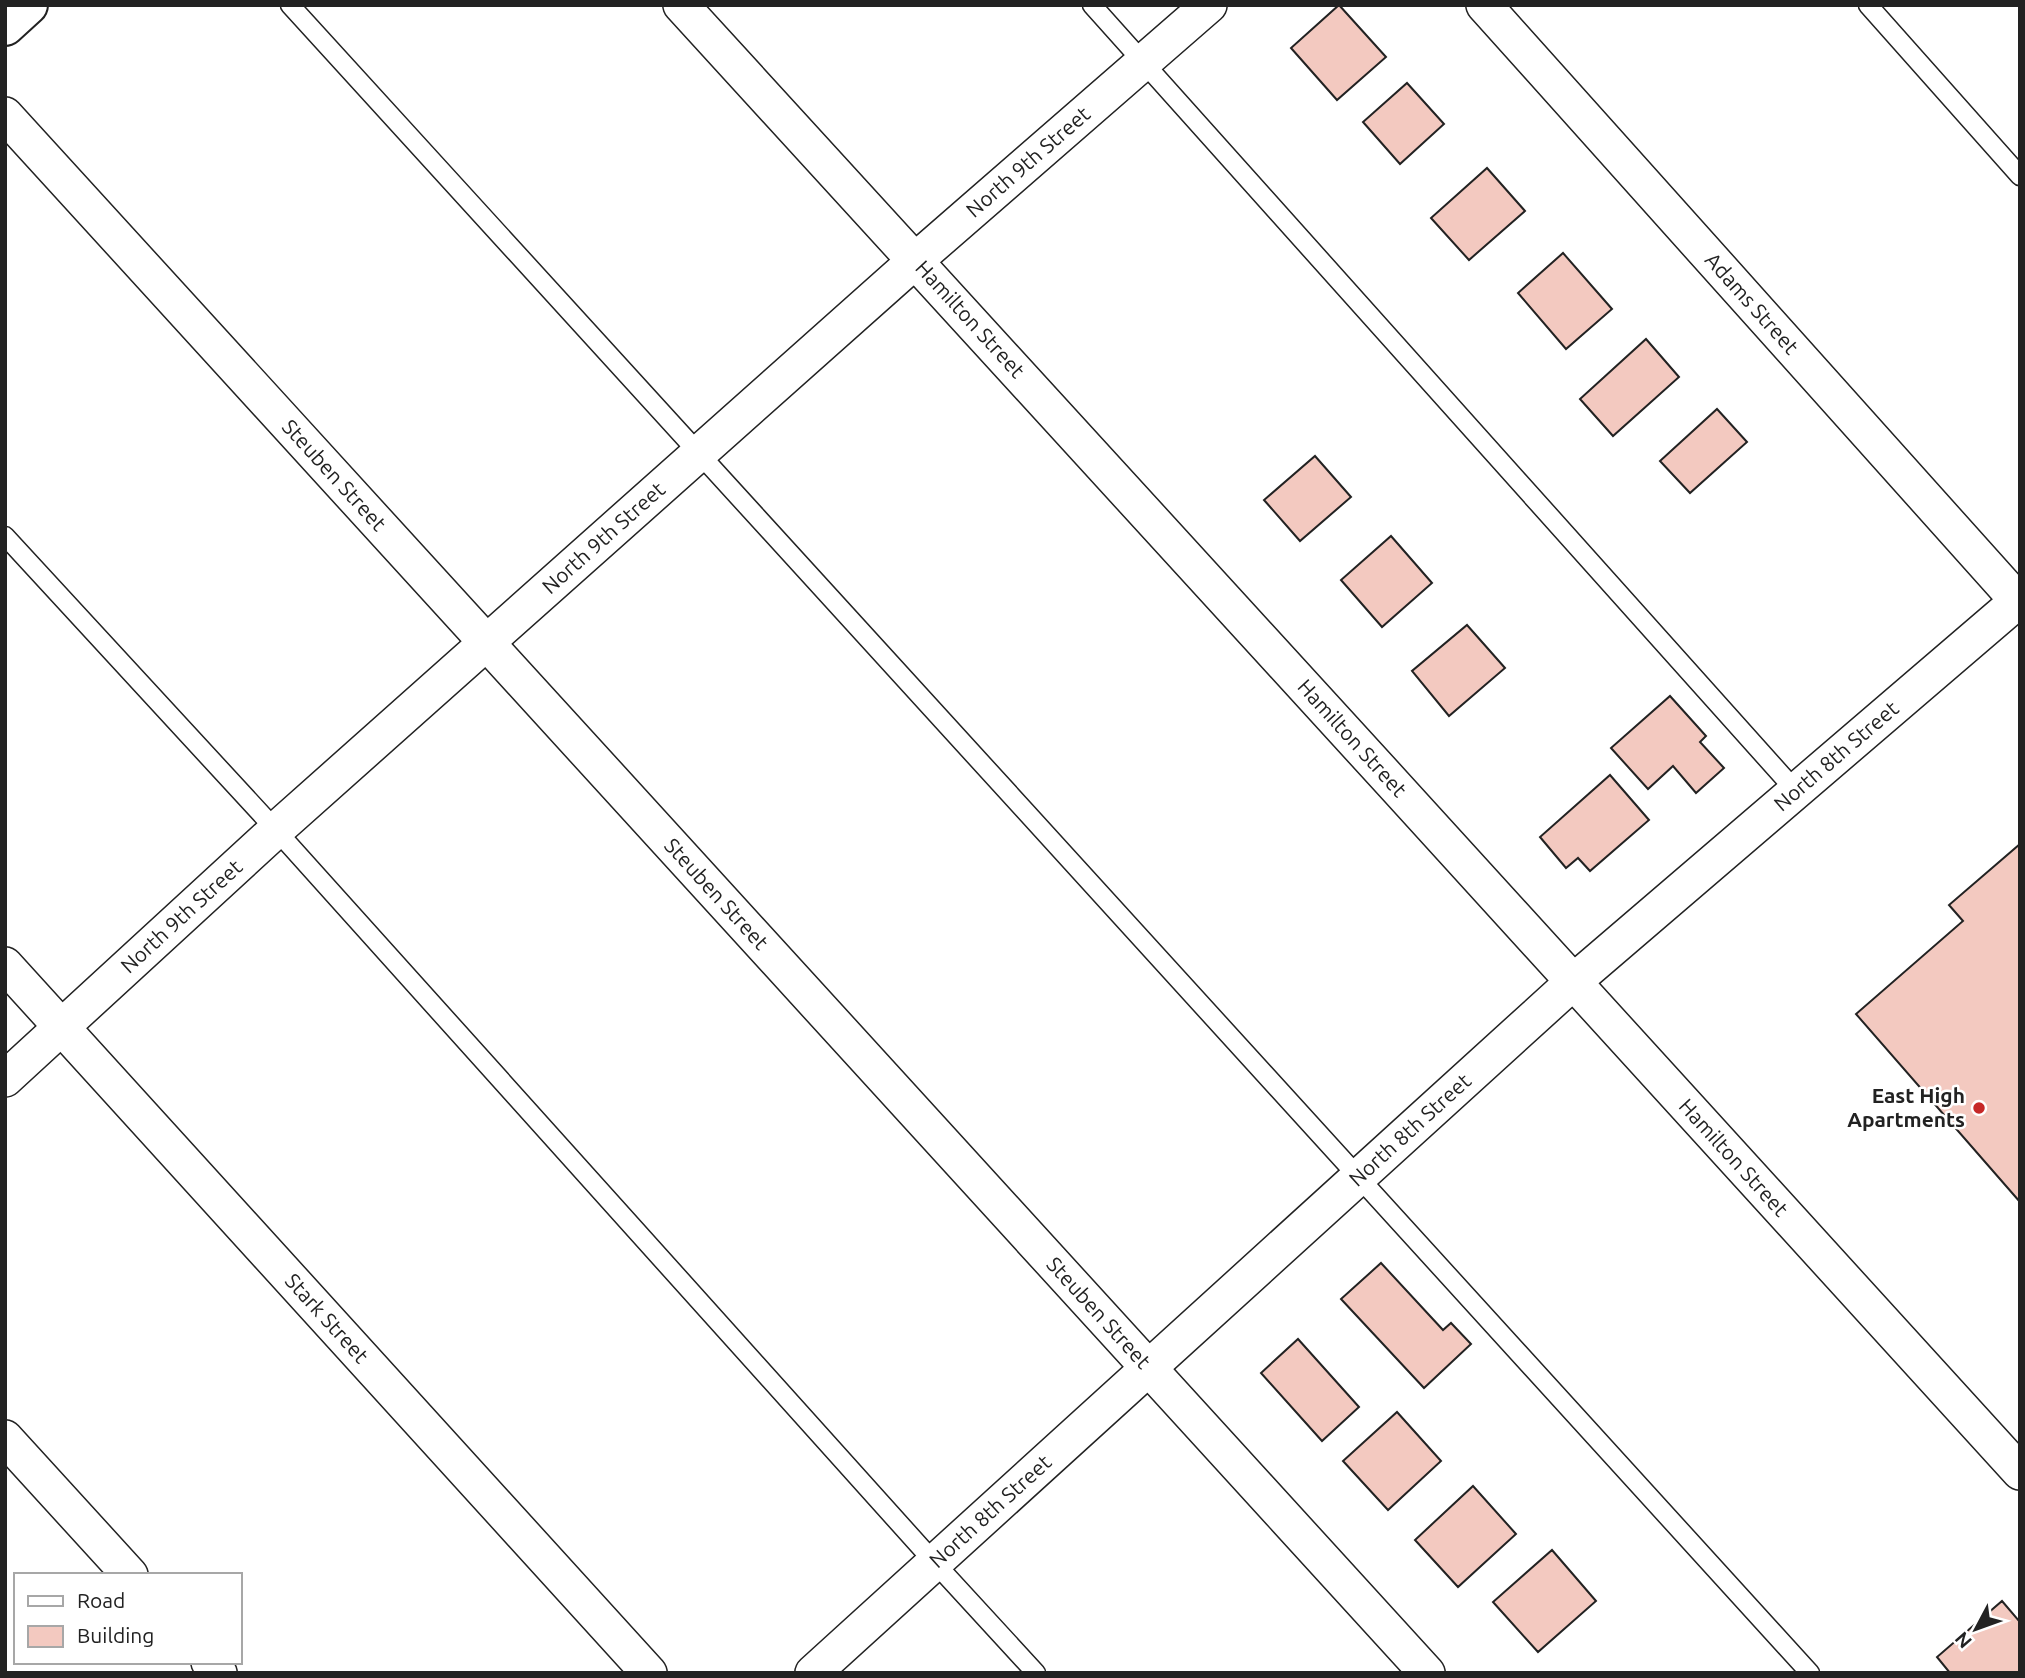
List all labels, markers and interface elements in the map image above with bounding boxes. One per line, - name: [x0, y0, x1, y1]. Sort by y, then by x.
- street label: North 9th Street: [961, 101, 1094, 222]
- street label: Adams Street: [1701, 248, 1804, 358]
- street label: Hamilton Street: [911, 255, 1030, 382]
- street label: Steuben Street: [278, 414, 392, 535]
- street label: North 9th Street: [537, 476, 669, 598]
- street label: Hamilton Street: [1293, 674, 1412, 801]
- street label: North 8th Street: [1769, 696, 1903, 815]
- street label: Steuben Street: [660, 833, 774, 954]
- street label: North 9th Street: [116, 854, 247, 977]
- street label: North 8th Street: [1344, 1068, 1475, 1191]
- place label: East High Apartments: [1847, 1083, 1965, 1131]
- street label: Hamilton Street: [1675, 1094, 1794, 1221]
- marker: East High Apartments: [1971, 1100, 1987, 1116]
- street label: Steuben Street: [1042, 1252, 1156, 1373]
- street label: Stark Street: [281, 1268, 374, 1367]
- street label: North 8th Street: [924, 1449, 1056, 1572]
- legend: [14, 1573, 242, 1664]
- text: Road: [77, 1588, 125, 1612]
- north arrow: [1941, 1594, 2011, 1664]
- text: Building: [77, 1623, 154, 1647]
- text: N: [1950, 1628, 1976, 1653]

